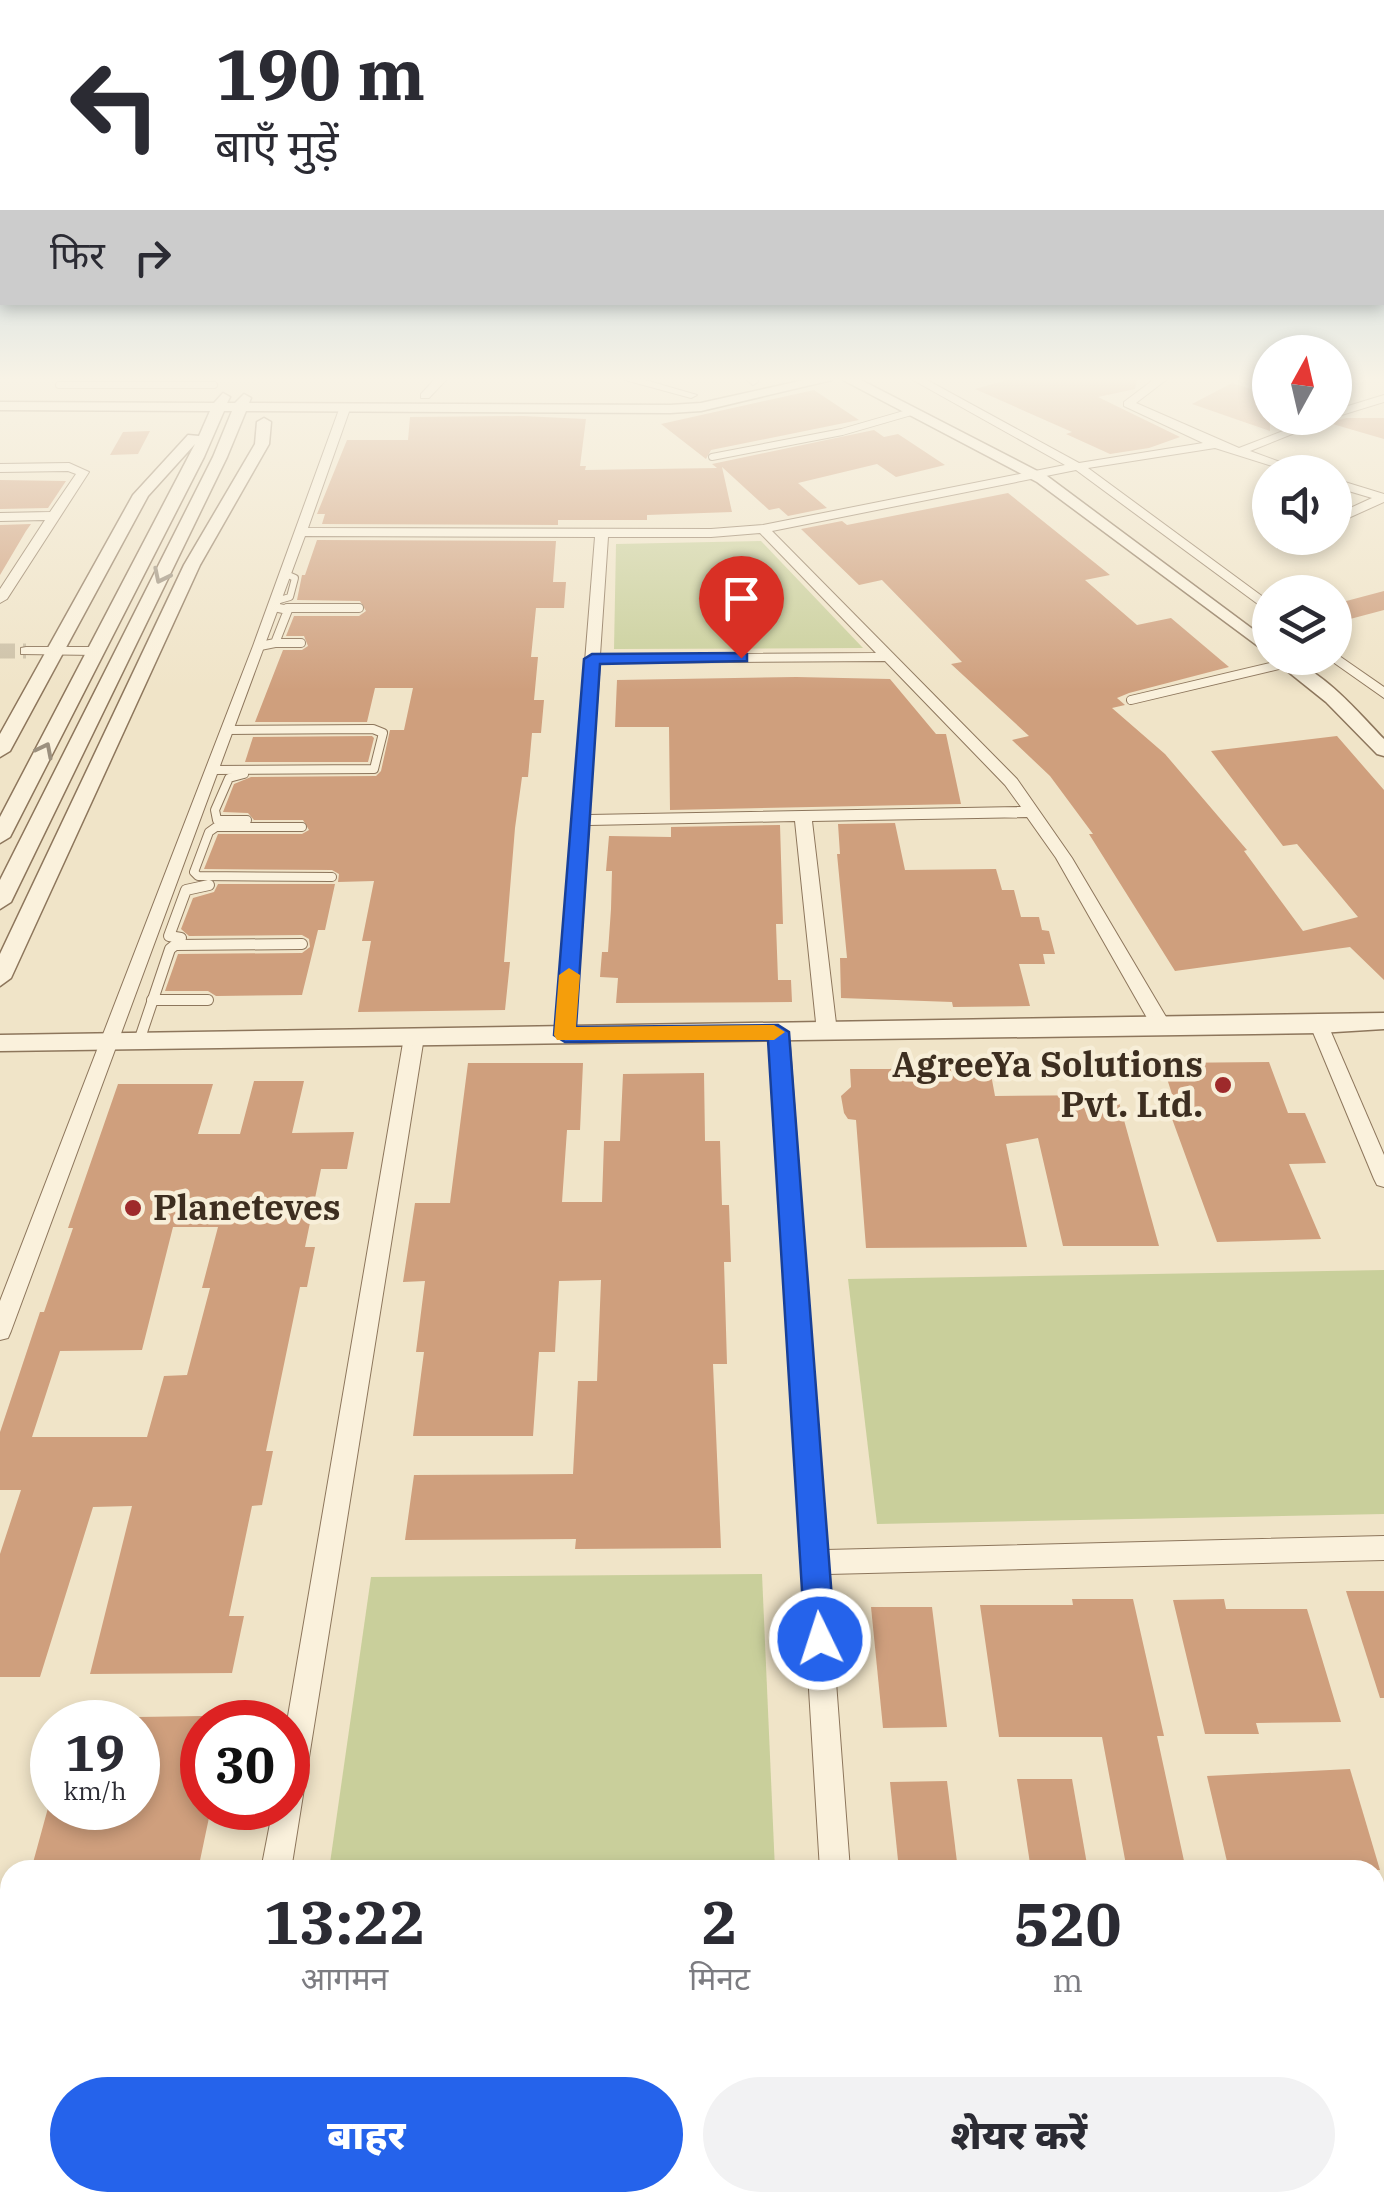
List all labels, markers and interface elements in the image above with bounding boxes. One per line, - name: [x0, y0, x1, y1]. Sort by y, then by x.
- text: 190 m: [215, 28, 425, 119]
- icon: left: [50, 40, 180, 170]
- text: बाएँ मुड़ें: [215, 116, 339, 174]
- text: फिर: [50, 230, 105, 279]
- icon: right: [125, 230, 180, 285]
- north arrow: [1252, 335, 1352, 435]
- map controls: [1252, 335, 1352, 675]
- button: sound: [1252, 455, 1352, 555]
- pin: [699, 556, 784, 659]
- one-way arrow: [154, 565, 173, 583]
- icon: arrive: [714, 571, 769, 626]
- button: layers: [1252, 575, 1352, 675]
- one-way arrow: [33, 743, 52, 761]
- place label: AgreeYa Solutions Pvt. Ltd.: [892, 1041, 1203, 1127]
- marker: AgreeYa Solutions Pvt. Ltd.: [1212, 1074, 1234, 1096]
- place label: Planeteves: [153, 1184, 341, 1230]
- marker: Planeteves: [122, 1197, 144, 1219]
- position arrow: [768, 1587, 872, 1691]
- speed limit sign: 30: [180, 1700, 310, 1830]
- text: 19: [65, 1720, 125, 1785]
- text: km/h: [63, 1774, 127, 1807]
- text: 13:22: [263, 1882, 426, 1961]
- text: 2: [702, 1882, 738, 1961]
- text: 520: [1014, 1884, 1122, 1963]
- text: आगमन: [301, 1957, 388, 1999]
- text: मिनट: [689, 1957, 750, 1999]
- text: m: [1052, 1959, 1083, 2001]
- button: बाहर: [50, 2077, 683, 2192]
- button: शेयर करें: [703, 2077, 1335, 2192]

